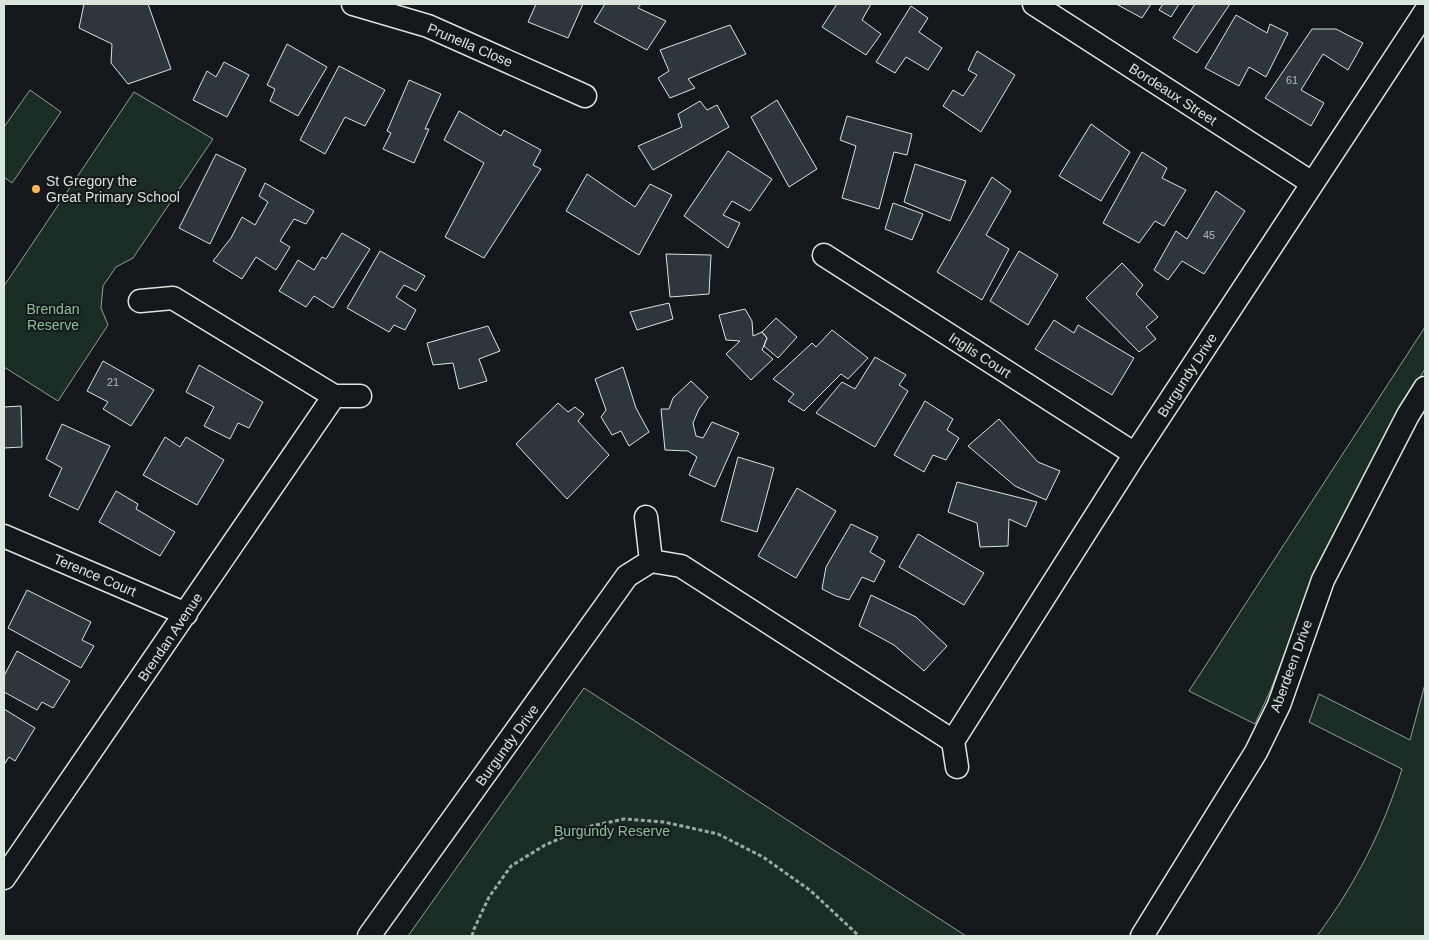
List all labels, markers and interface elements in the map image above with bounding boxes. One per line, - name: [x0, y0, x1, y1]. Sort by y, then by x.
- street label: Prunella Close: [425, 20, 515, 70]
- street label: Bordeaux Street: [1126, 60, 1220, 128]
- house number: 61: [1286, 74, 1298, 86]
- place label: St Gregory the Great Primary School: [46, 173, 180, 205]
- marker: St Gregory the Great Primary School: [30, 183, 42, 195]
- house number: 45: [1203, 229, 1215, 241]
- park label: Brendan Reserve: [27, 301, 79, 333]
- street label: Inglis Court: [946, 329, 1014, 381]
- street label: Burgundy Drive: [1154, 330, 1220, 420]
- house number: 21: [107, 376, 119, 388]
- street label: Terence Court: [51, 550, 139, 600]
- street label: Brendan Avenue: [134, 590, 206, 684]
- street label: Aberdeen Drive: [1267, 617, 1315, 714]
- street label: Burgundy Drive: [472, 701, 542, 789]
- park label: Burgundy Reserve: [554, 823, 670, 839]

